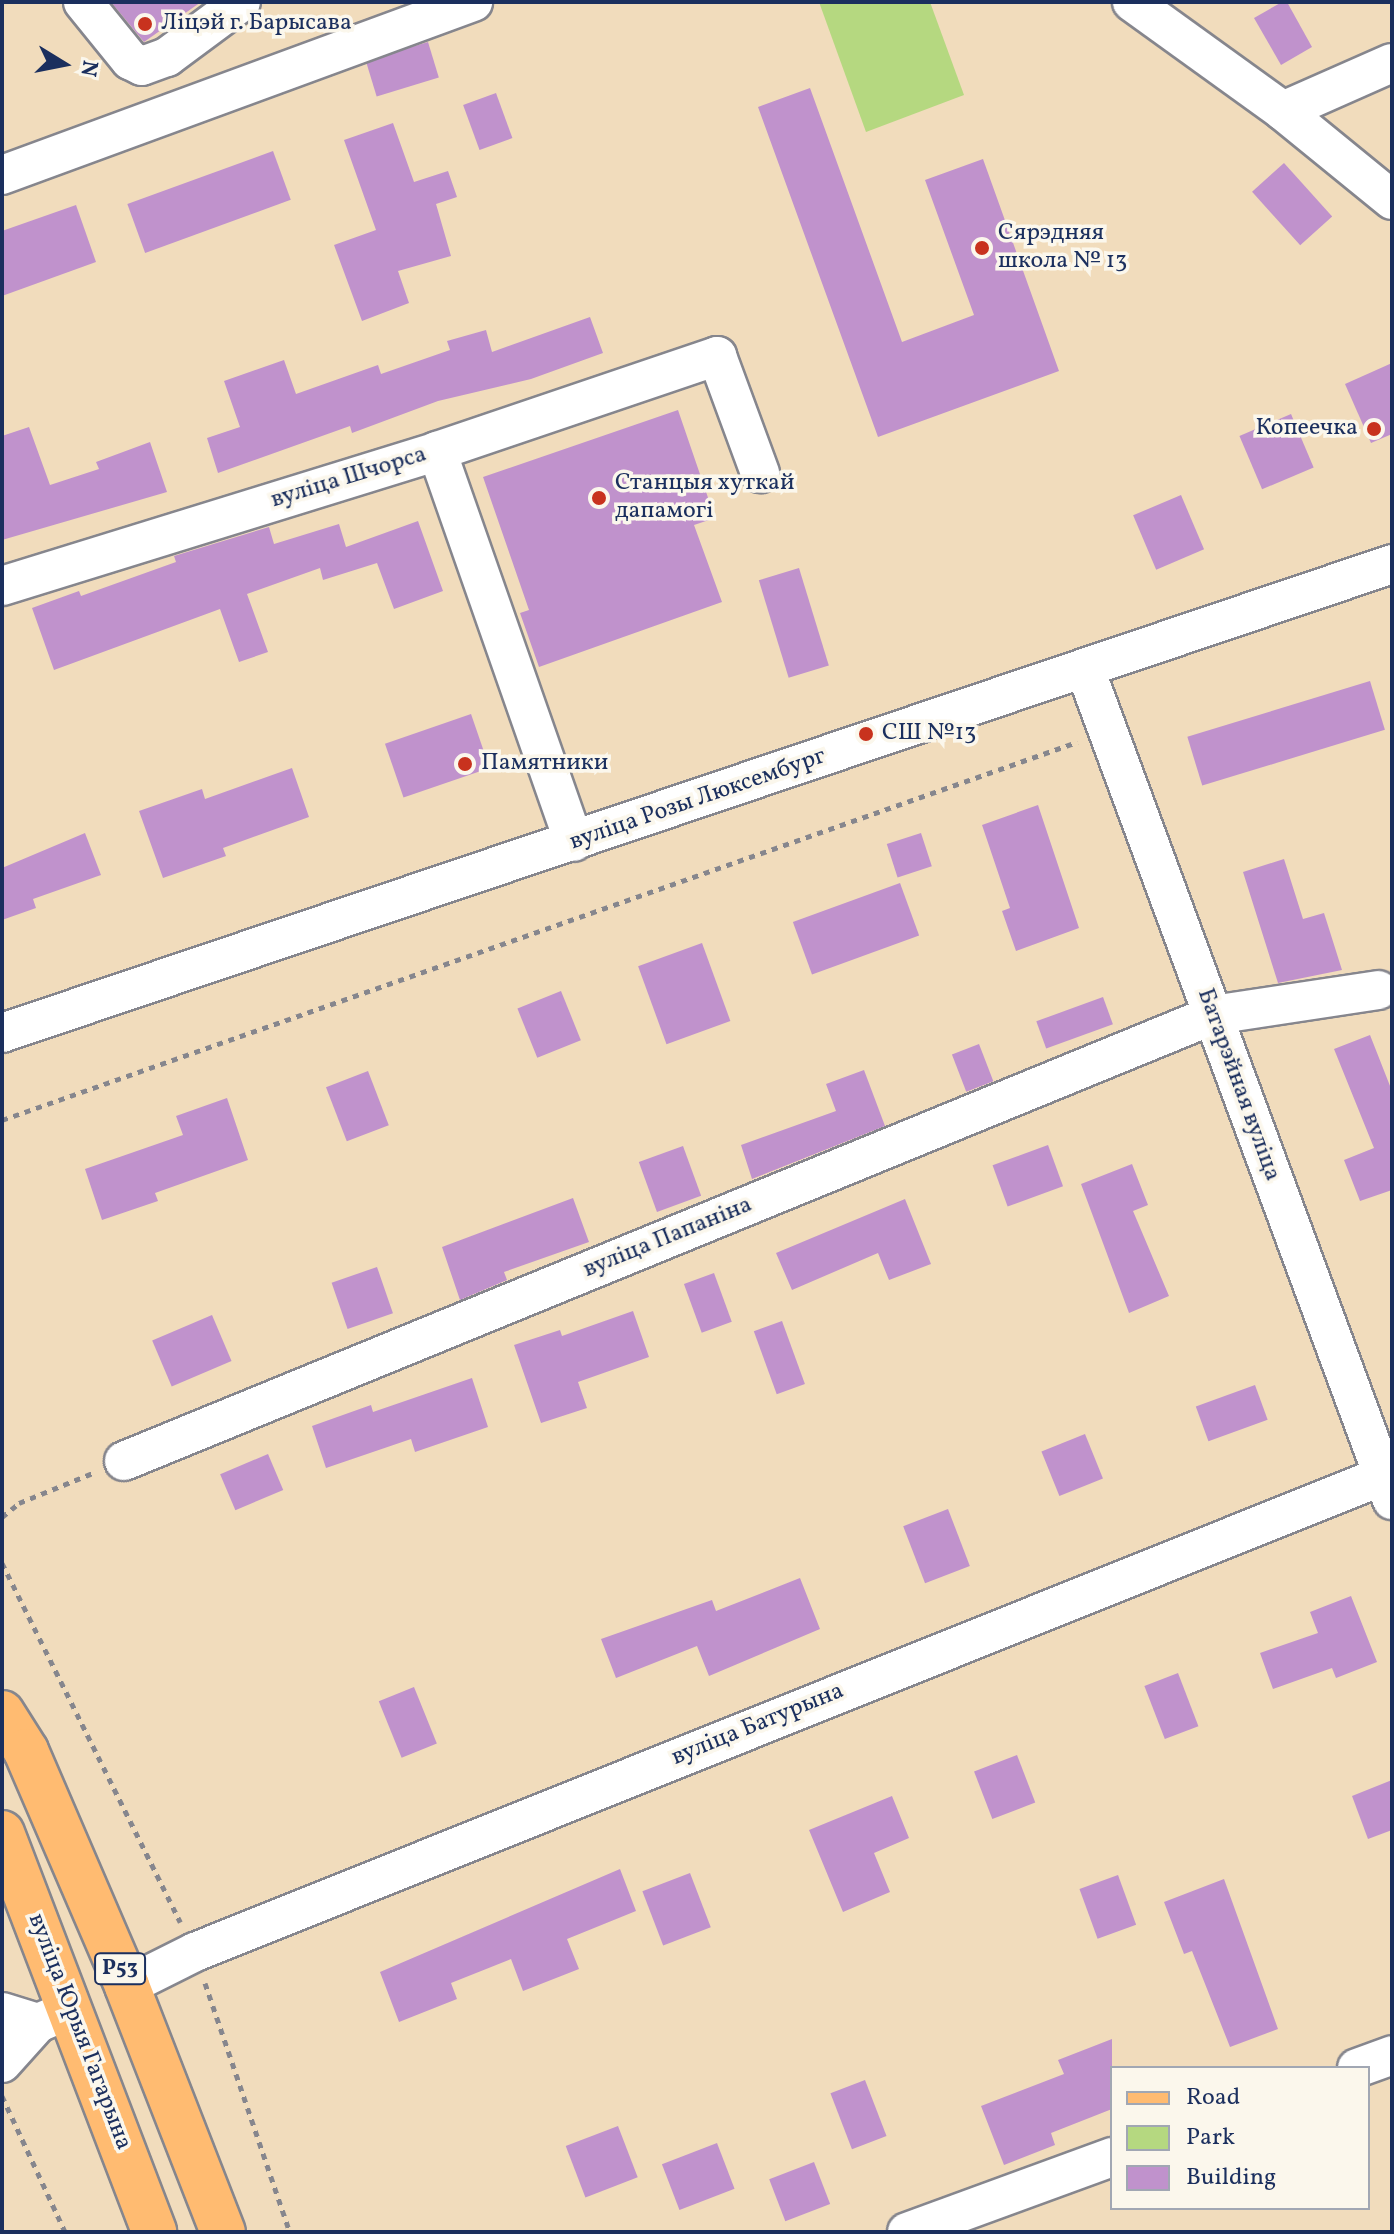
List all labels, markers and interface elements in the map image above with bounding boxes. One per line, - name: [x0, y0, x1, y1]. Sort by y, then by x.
- place label: Ліцэй г. Барысава: [161, 10, 352, 38]
- marker: Ліцэй г. Барысава: [136, 15, 154, 33]
- north arrow: [24, 24, 104, 104]
- text: N: [71, 58, 105, 79]
- place label: Сярэдняя школа № 13: [998, 220, 1127, 276]
- marker: Сярэдняя школа № 13: [973, 239, 991, 257]
- place label: Копеечка: [1256, 415, 1358, 443]
- marker: Копеечка: [1365, 420, 1383, 438]
- street label: вуліца Шчорса: [268, 441, 430, 515]
- place label: Станцыя хуткай дапамогі: [615, 470, 795, 526]
- marker: Станцыя хуткай дапамогі: [590, 489, 608, 507]
- place label: СШ №13: [882, 720, 976, 748]
- marker: СШ №13: [857, 725, 875, 743]
- street label: вуліца Розы Люксембург: [566, 743, 830, 857]
- place label: Памятники: [481, 750, 608, 778]
- marker: Памятники: [456, 755, 474, 773]
- street label: Батарэйная вуліца: [1190, 985, 1286, 1185]
- street label: вуліца Папаніна: [579, 1191, 757, 1285]
- street label: вуліца Батурына: [668, 1677, 848, 1773]
- street label: вуліца Юрыя Гагарына: [21, 1910, 137, 2154]
- road number: Р53: [94, 1951, 146, 1987]
- legend: [1110, 2066, 1370, 2210]
- text: Road: [1186, 2081, 1240, 2115]
- text: Park: [1186, 2121, 1235, 2155]
- text: Building: [1186, 2161, 1276, 2195]

